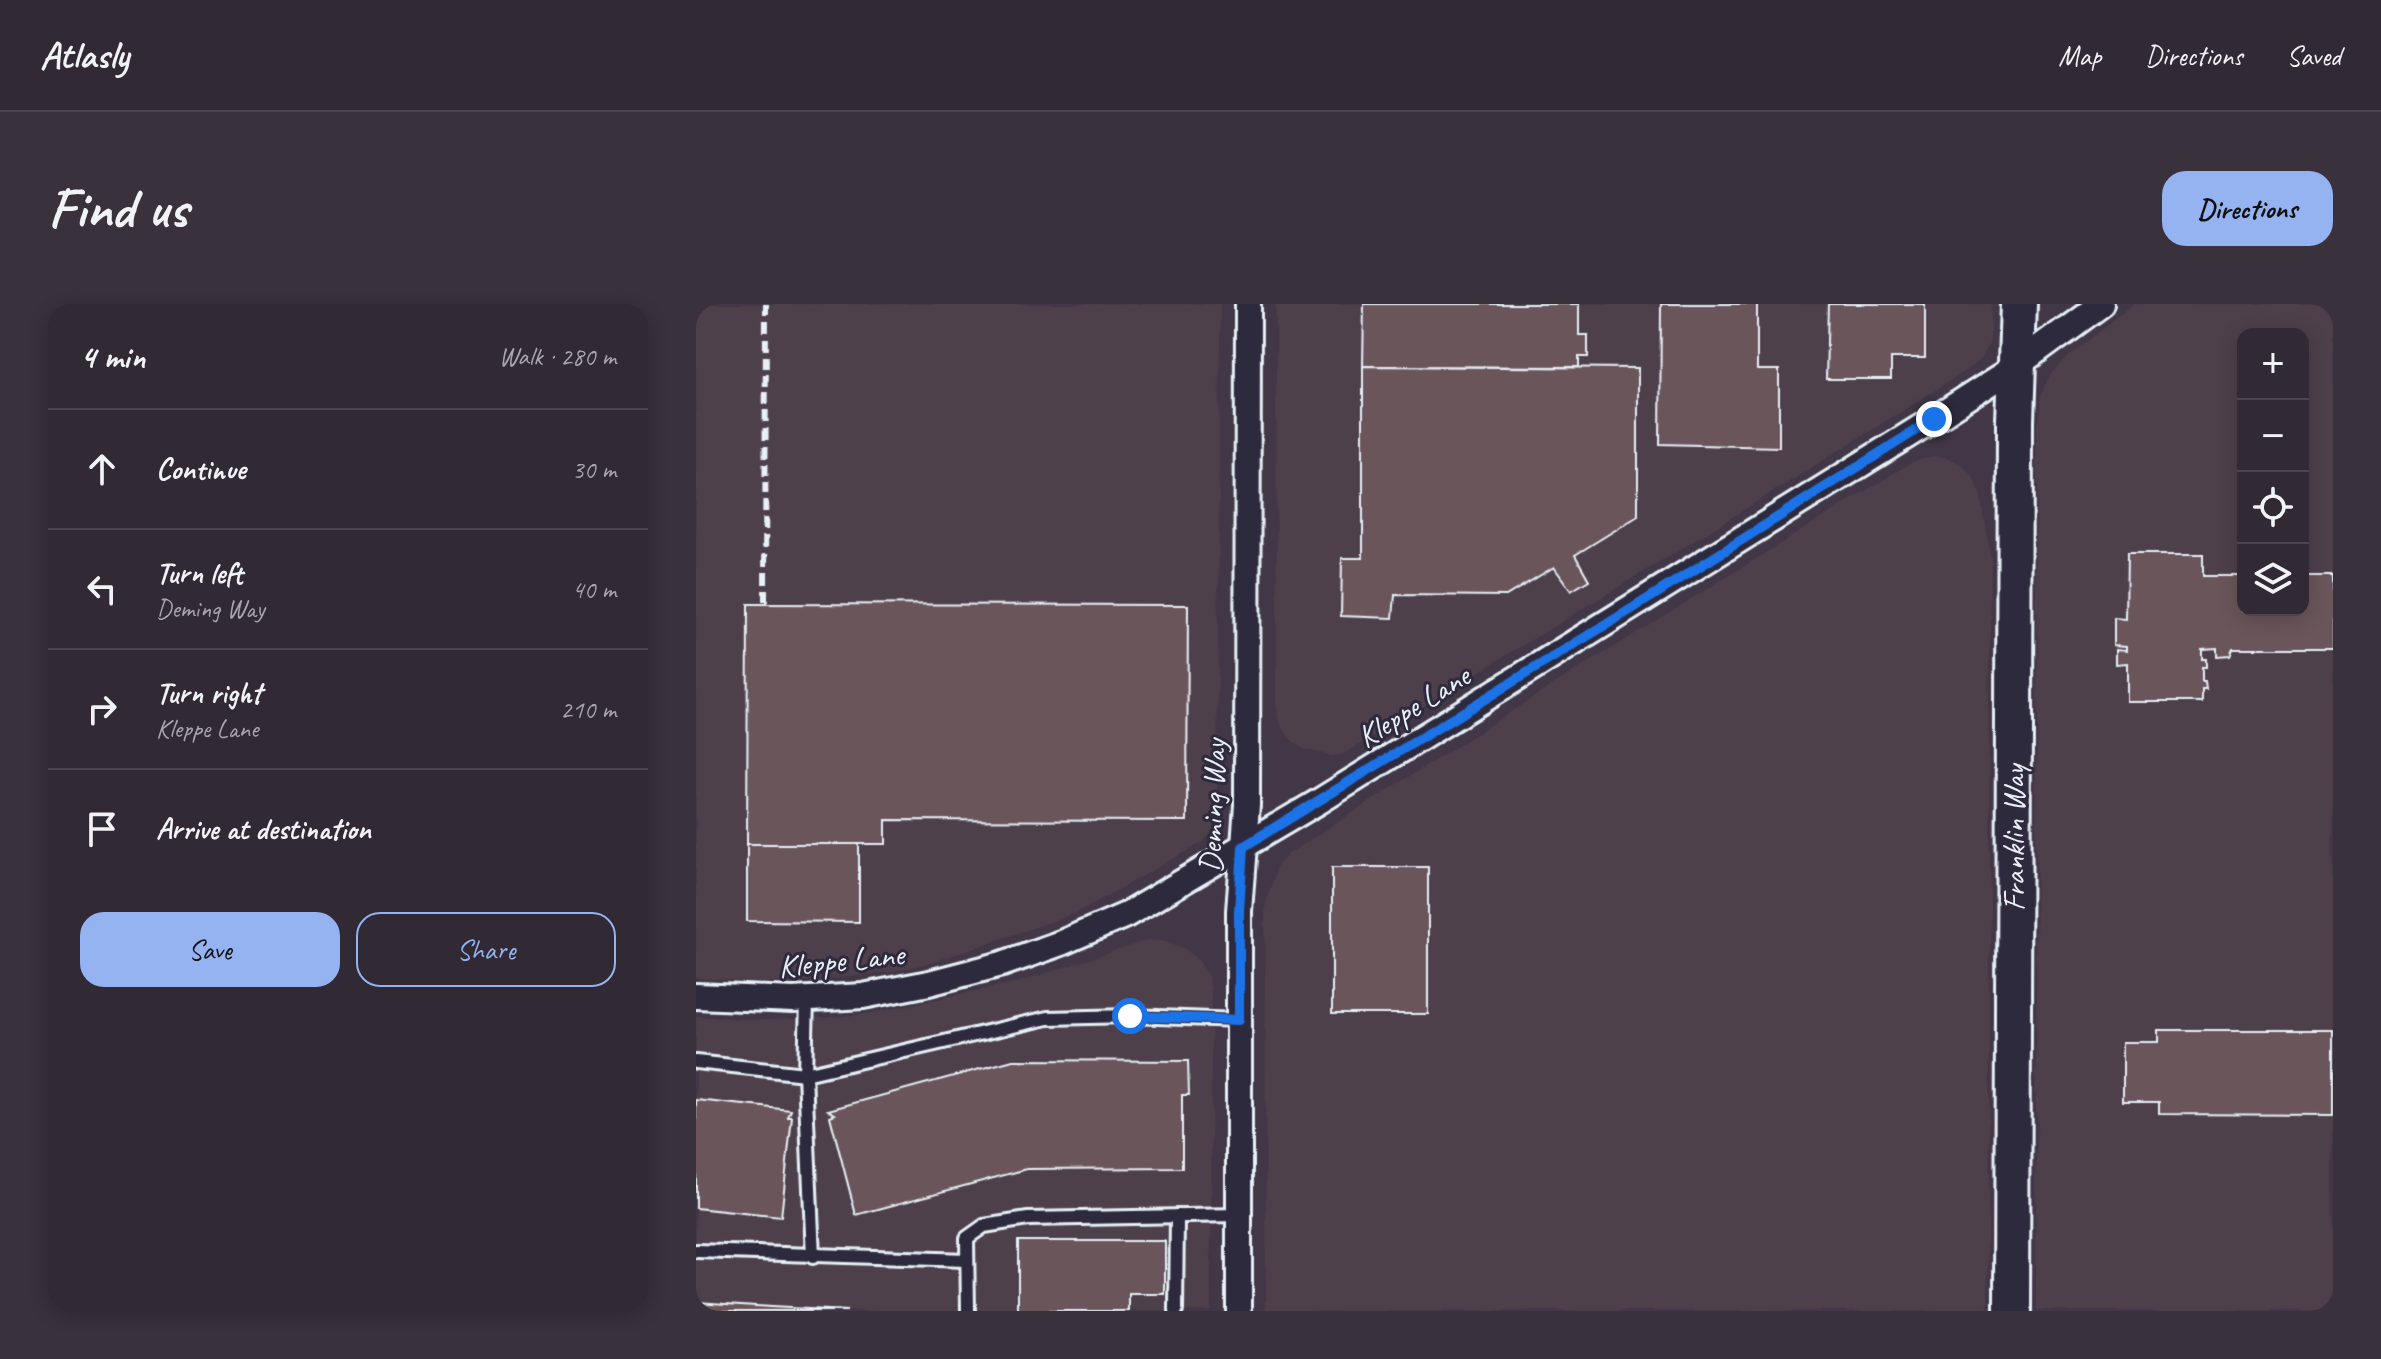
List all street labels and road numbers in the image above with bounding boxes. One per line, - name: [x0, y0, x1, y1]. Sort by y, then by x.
- street label: Kleppe Lane: [1349, 654, 1480, 757]
- street label: Deming Way: [1190, 735, 1235, 874]
- street label: Franklin Way: [1993, 762, 2034, 911]
- street label: Kleppe Lane: [776, 933, 908, 987]

